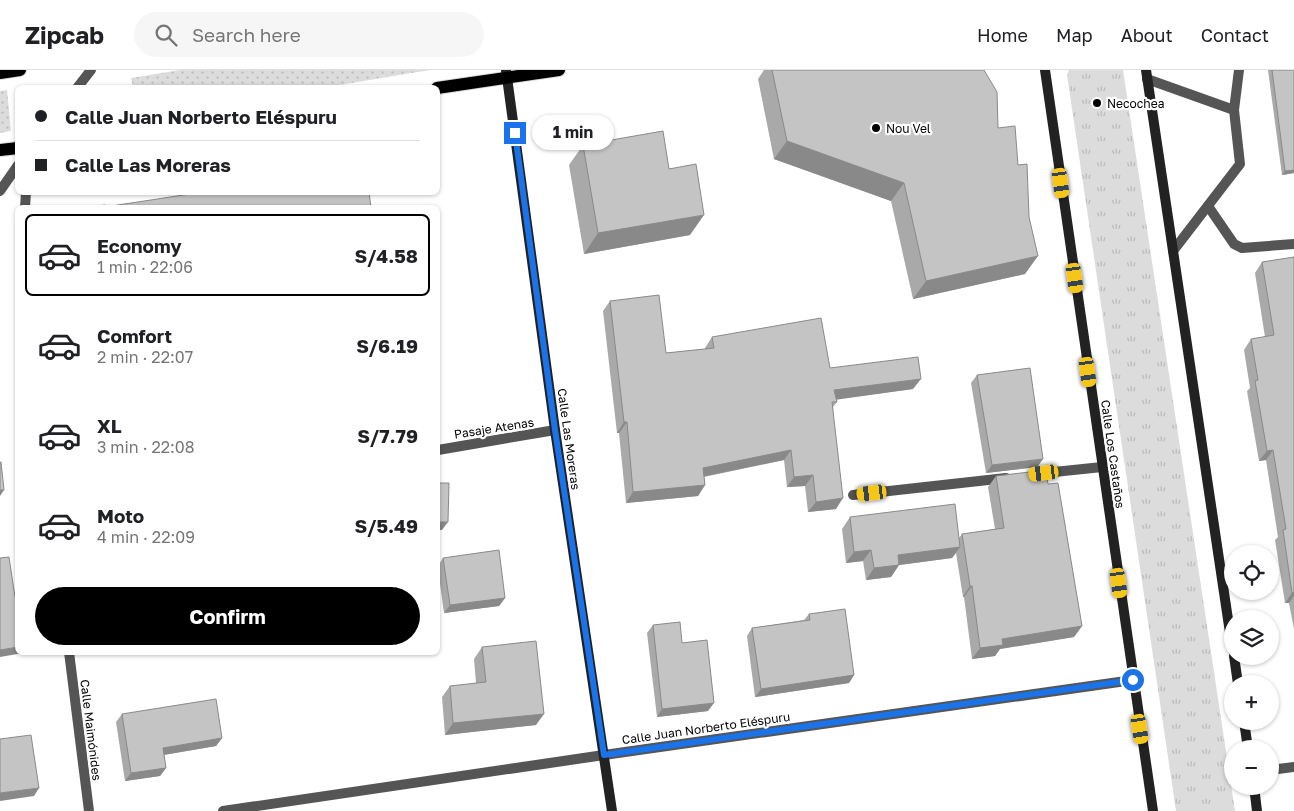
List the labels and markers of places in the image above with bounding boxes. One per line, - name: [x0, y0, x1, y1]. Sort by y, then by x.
- place label: Necochea: [1107, 96, 1164, 111]
- marker: Necochea: [1091, 97, 1103, 109]
- place label: Nou Vel: [886, 121, 931, 136]
- marker: Nou Vel: [870, 122, 882, 134]

